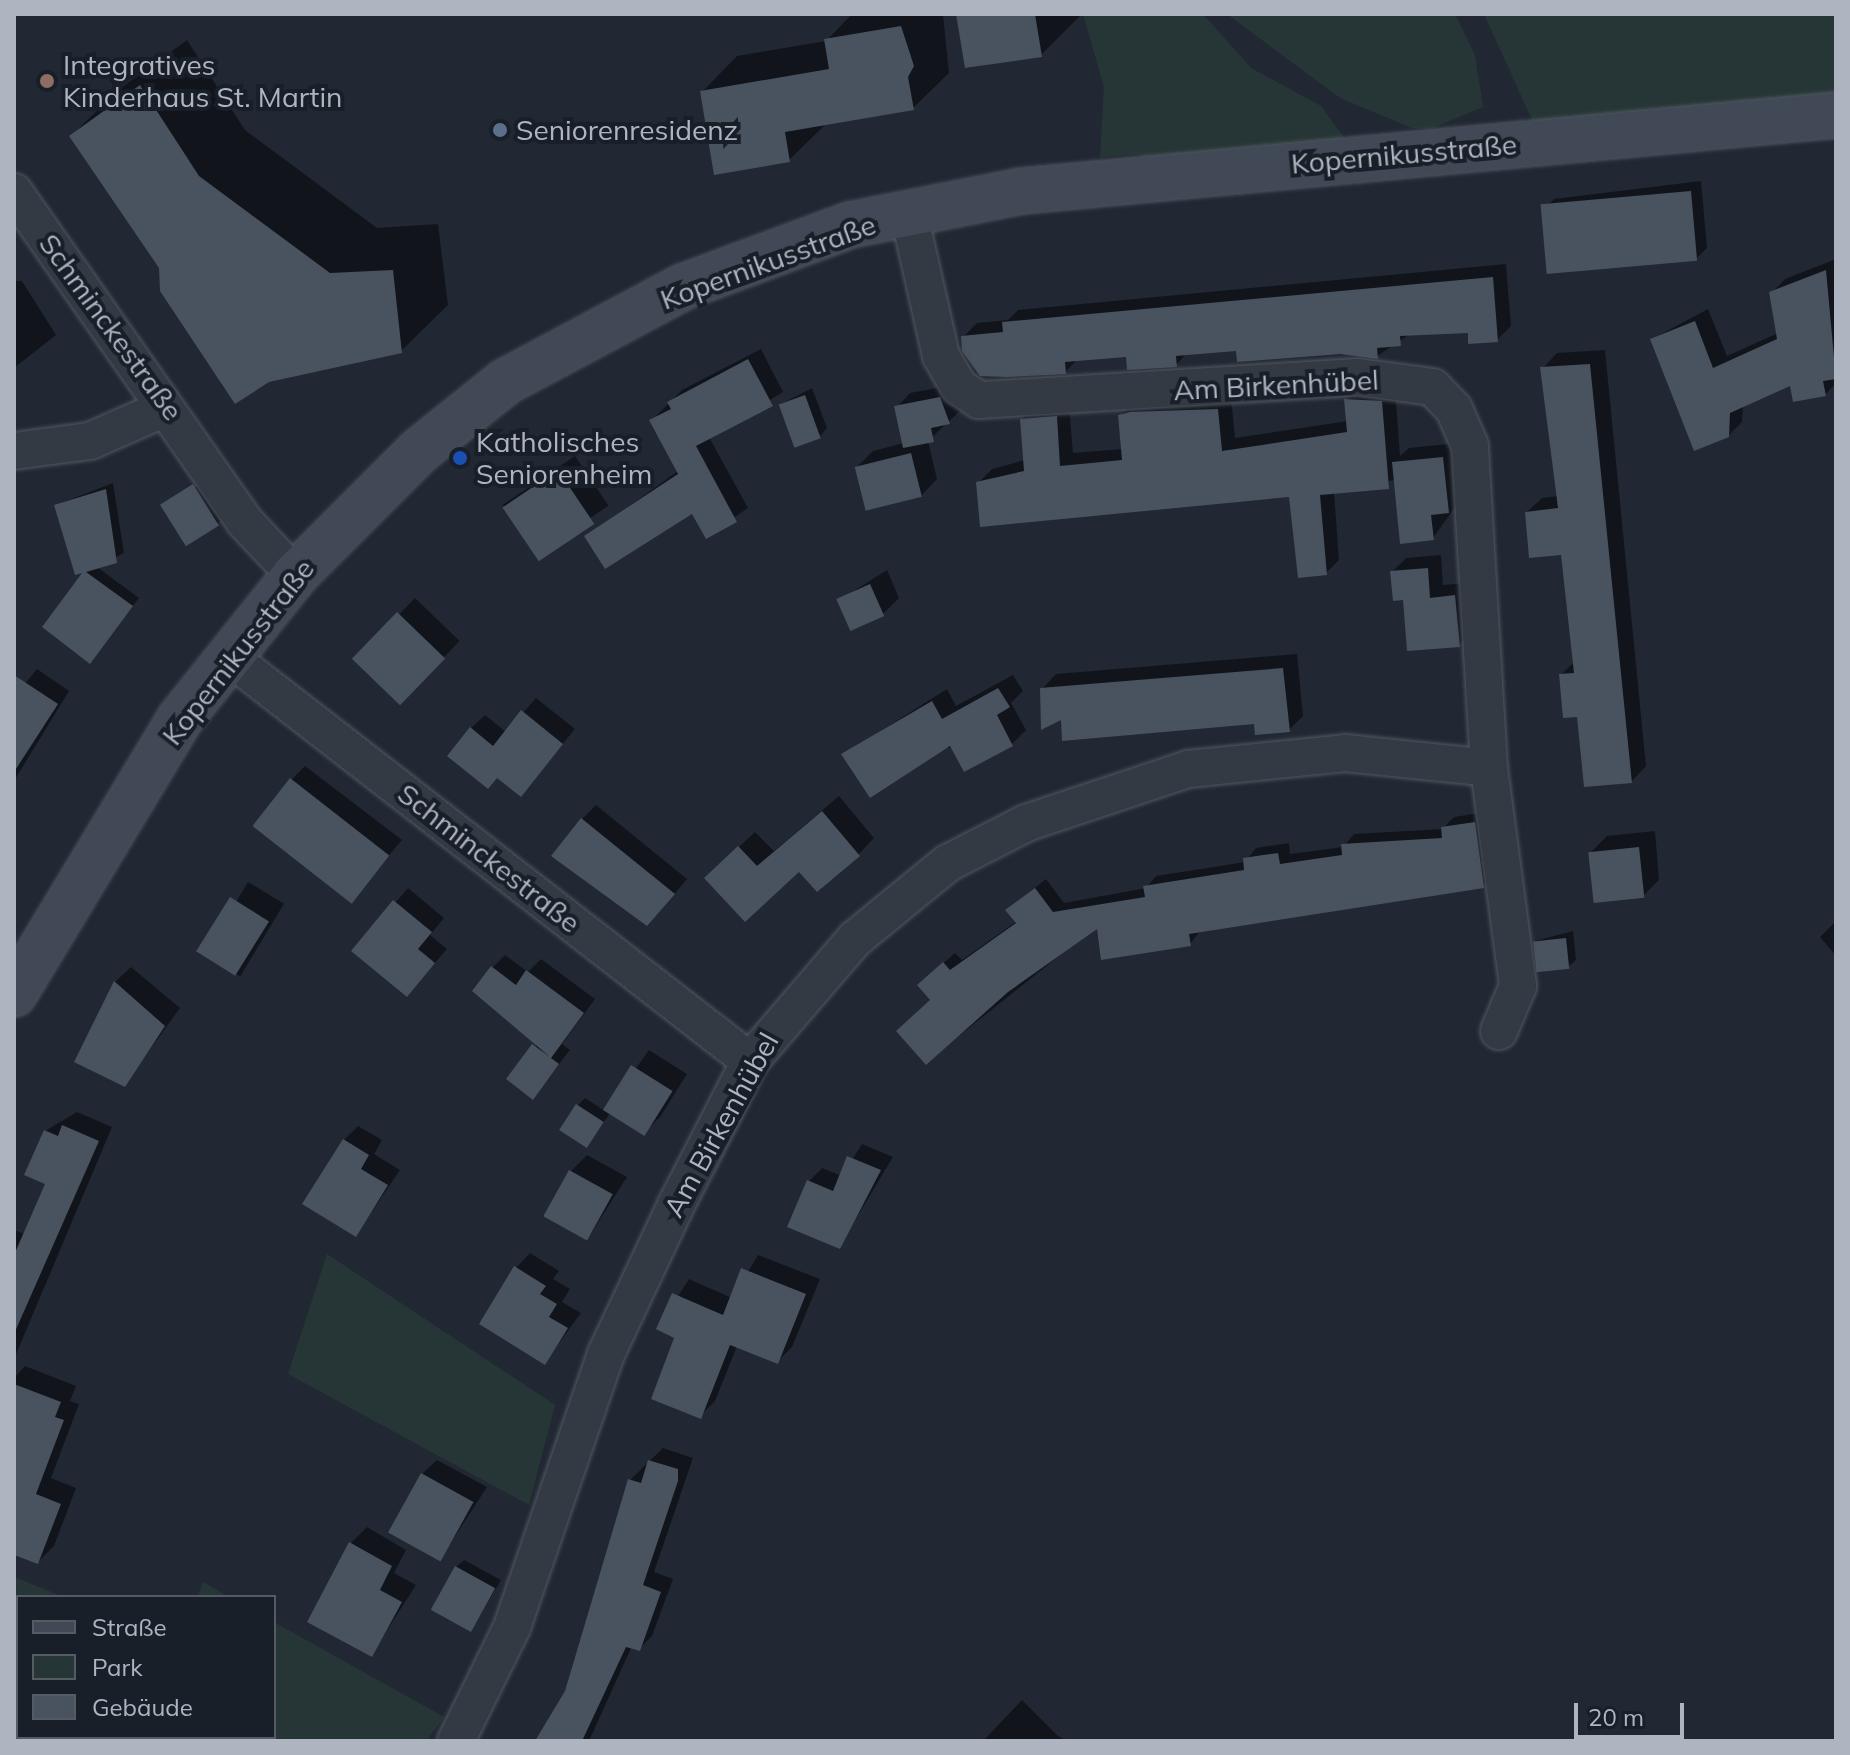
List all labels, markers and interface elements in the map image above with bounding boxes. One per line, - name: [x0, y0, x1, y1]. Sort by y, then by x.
- place label: Integratives Kinderhaus St. Martin: [63, 48, 342, 114]
- marker: Integratives Kinderhaus St. Martin: [38, 72, 56, 90]
- place label: Seniorenresidenz: [516, 113, 738, 147]
- marker: Seniorenresidenz: [491, 121, 509, 139]
- street label: Kopernikusstraße: [1290, 127, 1518, 181]
- street label: Kopernikusstraße: [656, 207, 880, 317]
- street label: Schminckestraße: [32, 227, 190, 427]
- street label: Am Birkenhübel: [1173, 363, 1379, 407]
- place label: Katholisches Seniorenheim: [476, 425, 652, 491]
- marker: Katholisches Seniorenheim: [451, 449, 469, 467]
- street label: Kopernikusstraße: [155, 552, 321, 752]
- street label: Schminckestraße: [391, 776, 587, 940]
- street label: Am Birkenhübel: [657, 1027, 785, 1223]
- legend: [16, 1595, 276, 1739]
- text: Straße: [92, 1612, 167, 1642]
- text: Park: [92, 1652, 143, 1682]
- scale bar: [1578, 1687, 1688, 1737]
- text: Gebäude: [92, 1692, 193, 1722]
- text: 20 m: [1588, 1702, 1644, 1732]

